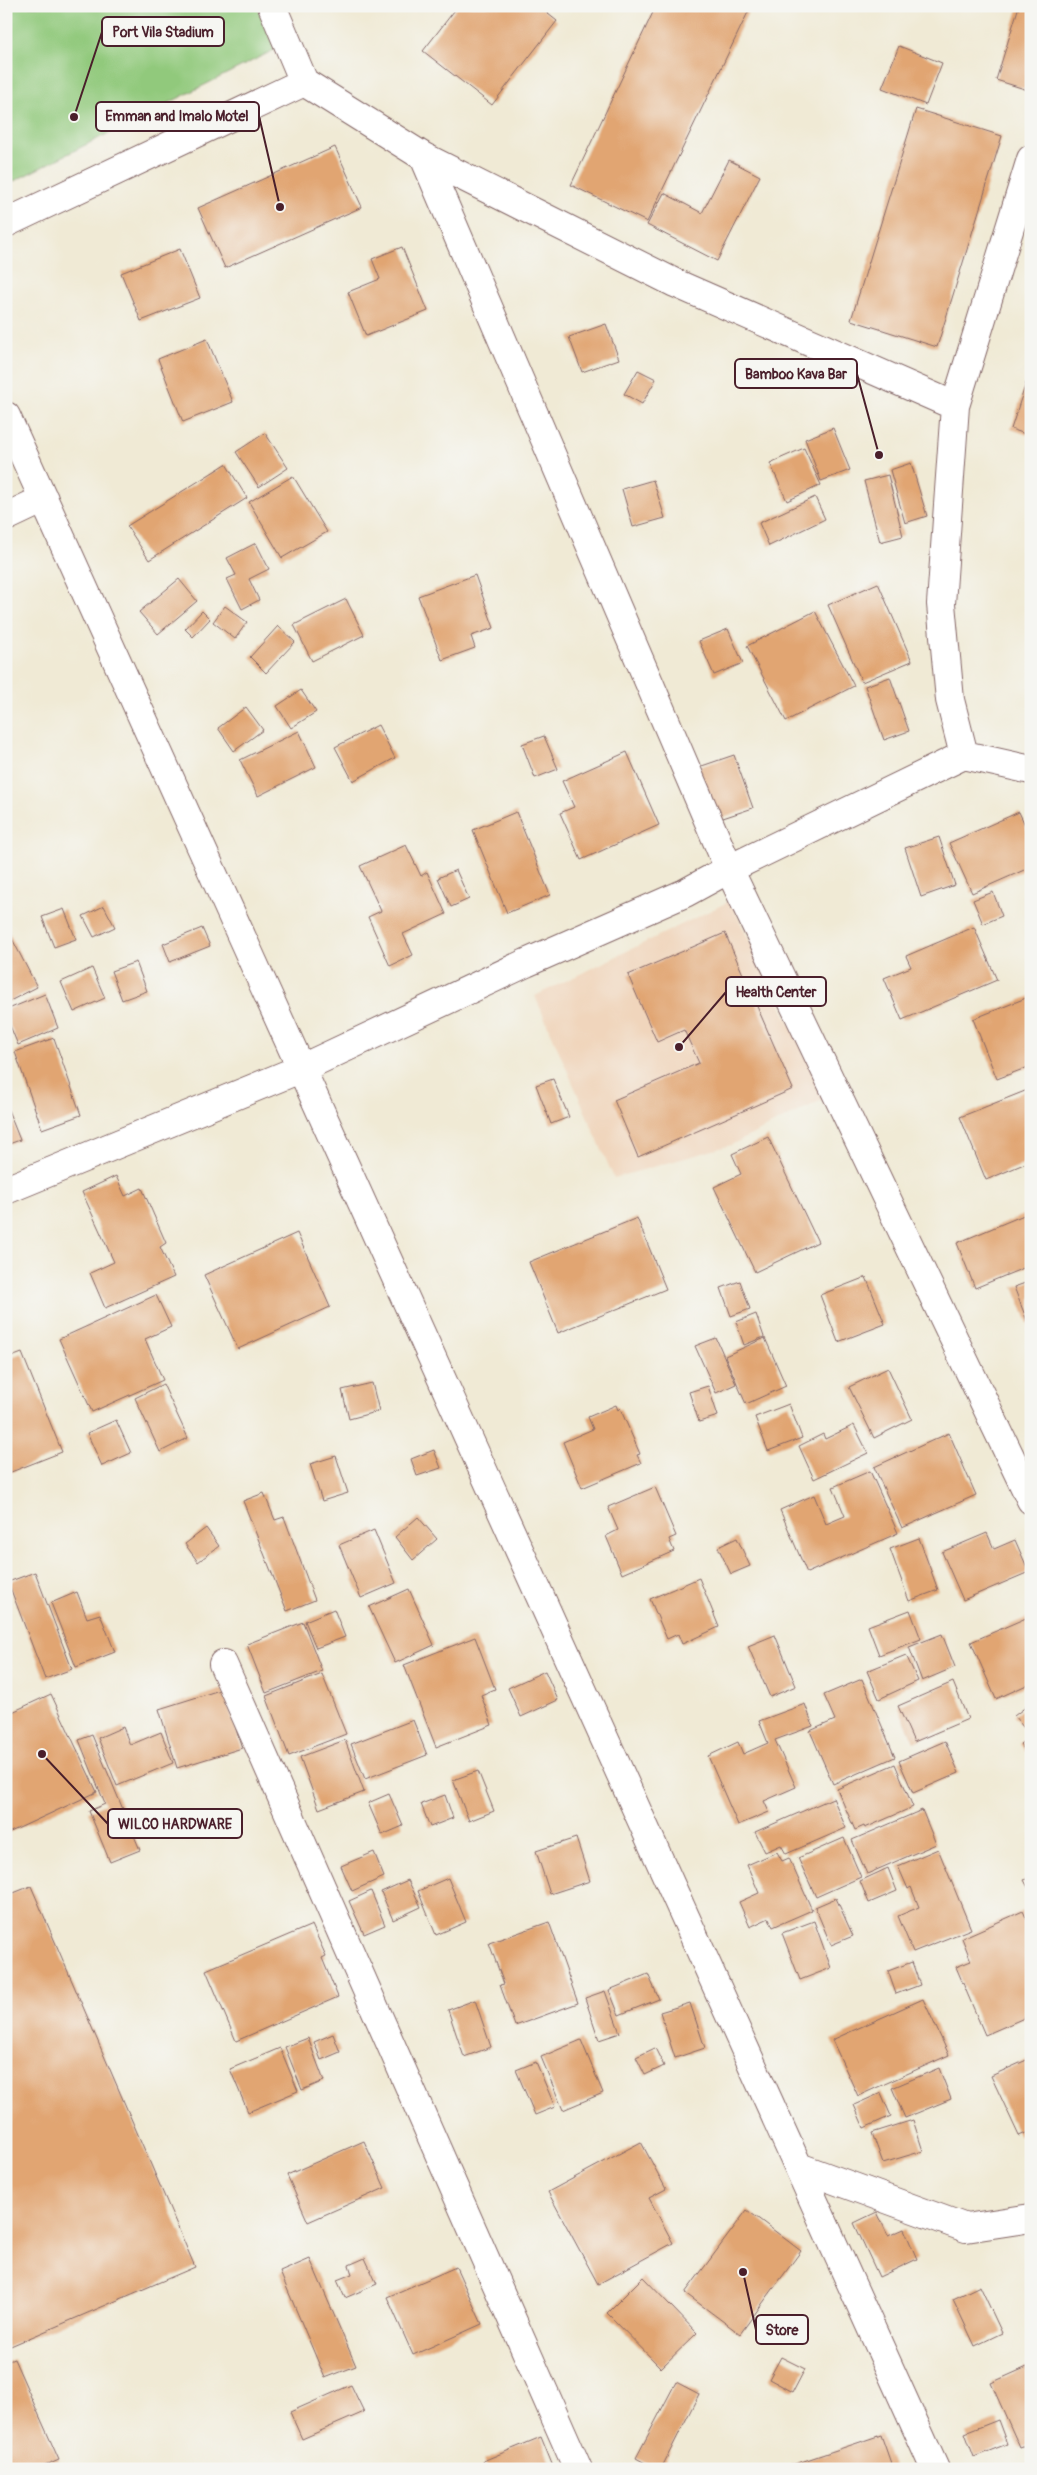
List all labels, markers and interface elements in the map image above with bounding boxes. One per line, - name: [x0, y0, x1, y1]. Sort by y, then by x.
- callout: Port Vila Stadium: [102, 17, 224, 46]
- text: Port Vila Stadium: [112, 24, 214, 41]
- callout: Emman and Imalo Motel: [96, 102, 259, 131]
- text: Emman and Imalo Motel: [105, 108, 249, 125]
- callout: Bamboo Kava Bar: [735, 359, 857, 388]
- text: Bamboo Kava Bar: [745, 366, 848, 383]
- callout: Health Center: [726, 977, 826, 1006]
- text: Health Center: [736, 984, 817, 1001]
- callout: WILCO HARDWARE: [108, 1809, 242, 1838]
- text: WILCO HARDWARE: [118, 1816, 233, 1833]
- callout: Store: [756, 2315, 808, 2344]
- text: Store: [766, 2322, 800, 2339]

